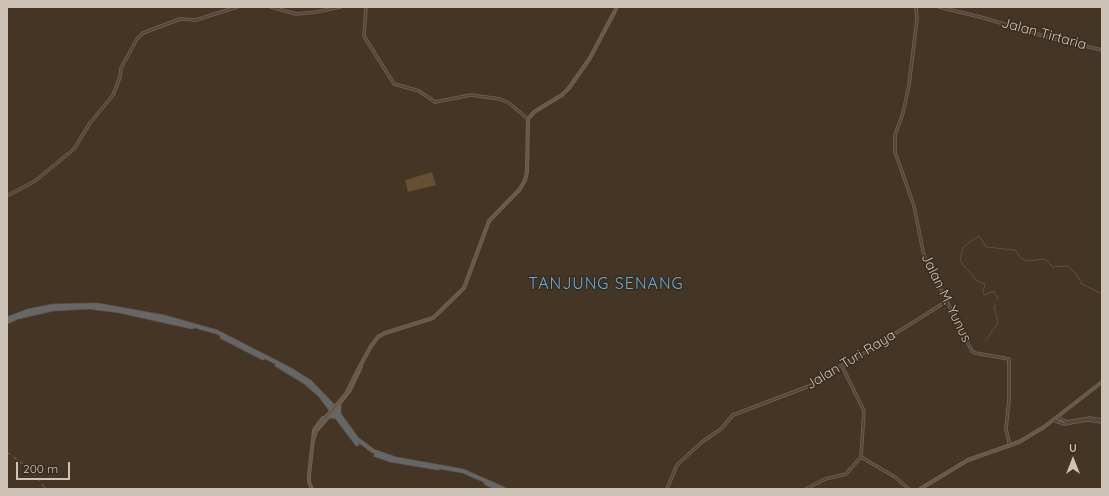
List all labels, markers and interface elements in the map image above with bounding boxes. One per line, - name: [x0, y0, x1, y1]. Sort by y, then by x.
- street label: Jalan Tirtaria: [1000, 15, 1088, 53]
- street label: Jalan M. Yunus: [917, 251, 975, 345]
- district label: TANJUNG SENANG: [528, 274, 684, 294]
- street label: Jalan Turi Raya: [803, 327, 899, 393]
- north arrow: [1053, 440, 1093, 480]
- text: U: [1069, 441, 1077, 455]
- scale bar: [18, 454, 72, 480]
- text: 200 m: [23, 461, 58, 476]

